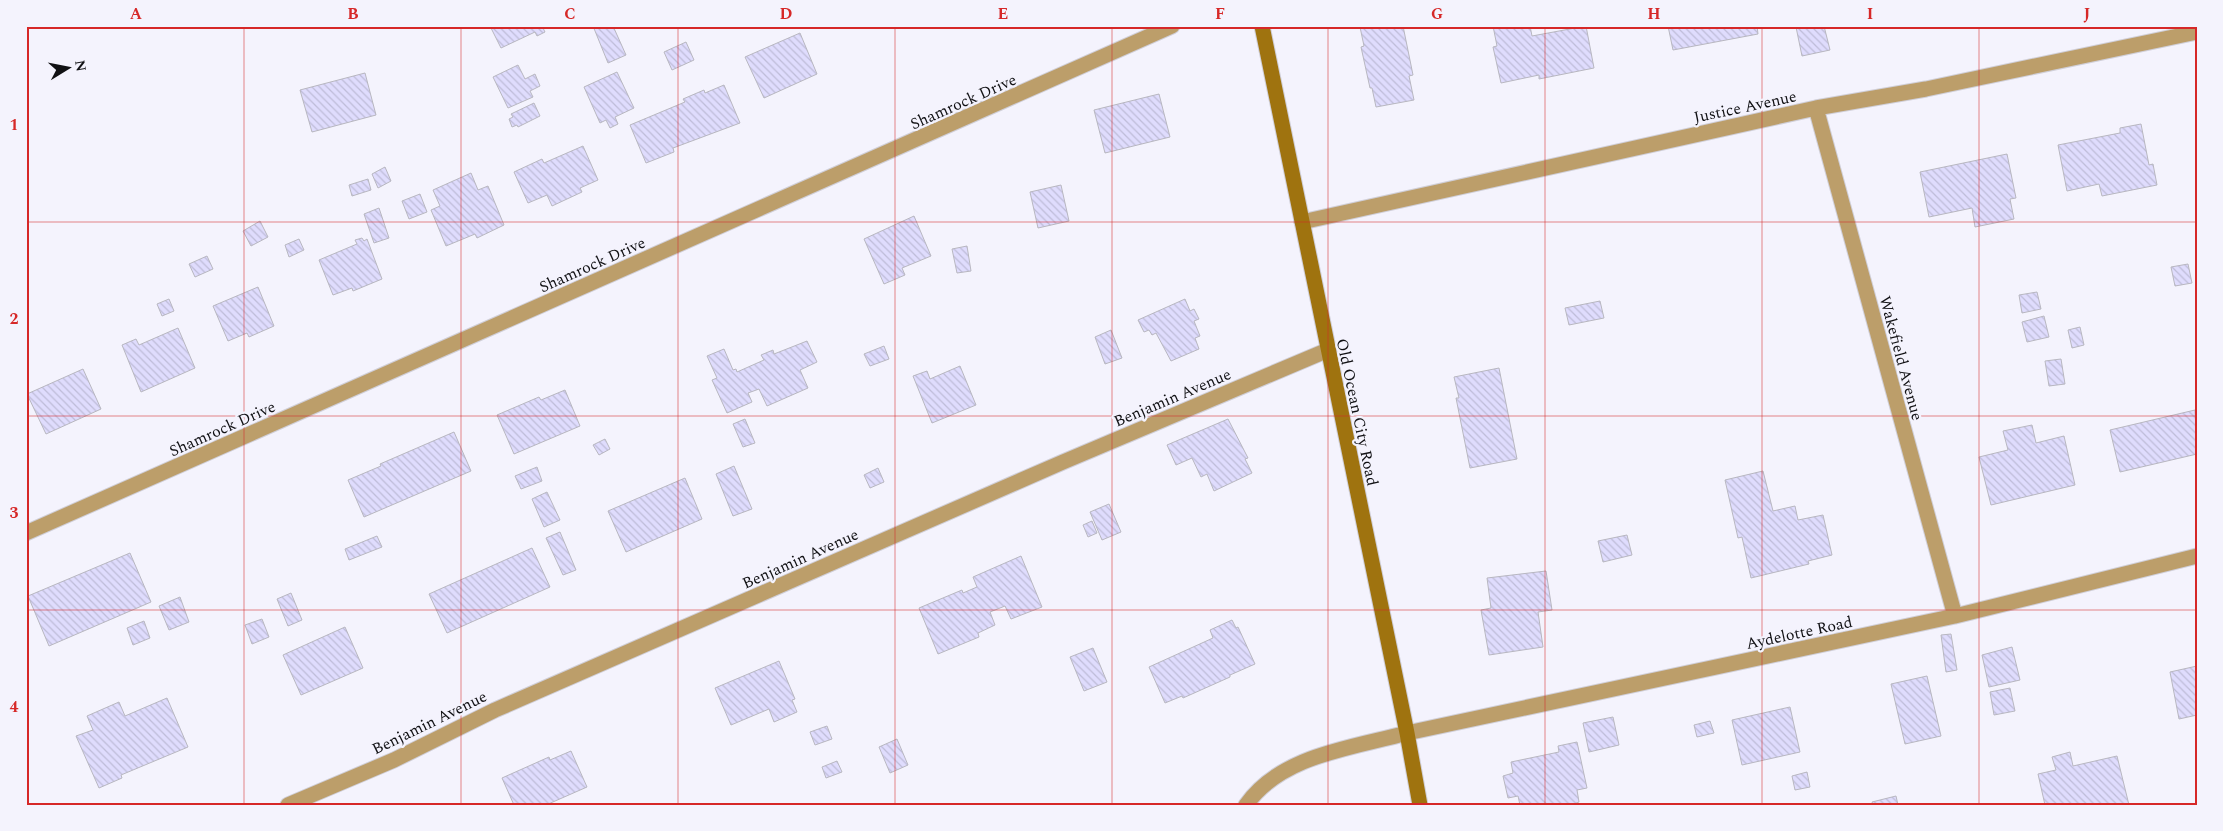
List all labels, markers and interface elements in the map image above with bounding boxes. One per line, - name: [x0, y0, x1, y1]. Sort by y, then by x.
- text: A: [130, 2, 143, 26]
- text: B: [347, 2, 359, 26]
- text: C: [564, 2, 576, 26]
- text: D: [780, 2, 793, 26]
- text: E: [998, 2, 1008, 26]
- text: F: [1215, 2, 1225, 26]
- text: G: [1431, 2, 1443, 26]
- text: H: [1647, 2, 1661, 26]
- text: I: [1867, 2, 1873, 26]
- text: J: [2084, 2, 2091, 26]
- north arrow: [42, 42, 92, 92]
- text: N: [69, 58, 92, 73]
- street label: Shamrock Drive: [906, 68, 1020, 136]
- street label: Justice Avenue: [1691, 84, 1799, 130]
- text: 1: [10, 113, 18, 137]
- street label: Shamrock Drive: [535, 231, 649, 299]
- street label: Wakefield Avenue: [1873, 293, 1929, 423]
- text: 2: [10, 307, 19, 331]
- street label: Old Ocean City Road: [1330, 336, 1384, 488]
- street label: Benjamin Avenue: [1110, 362, 1235, 433]
- street label: Shamrock Drive: [165, 395, 279, 463]
- text: 3: [10, 501, 19, 525]
- street label: Benjamin Avenue: [738, 522, 863, 595]
- street label: Aydelotte Road: [1744, 610, 1855, 656]
- street label: Benjamin Avenue: [368, 685, 491, 761]
- text: 4: [10, 695, 19, 719]

